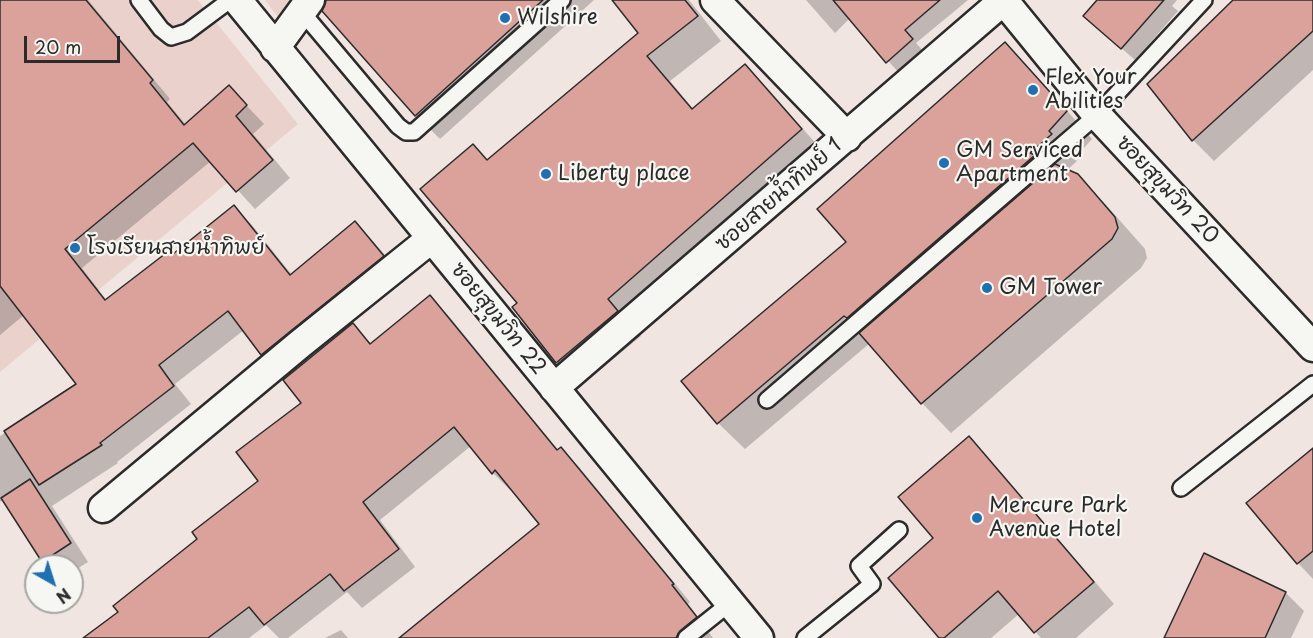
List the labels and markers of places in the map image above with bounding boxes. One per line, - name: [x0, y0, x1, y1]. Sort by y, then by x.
- place label: Wilshire: [517, 5, 598, 31]
- marker: Wilshire: [498, 11, 512, 25]
- place label: Flex Your Abilities: [1045, 65, 1136, 115]
- marker: Flex Your Abilities: [1026, 83, 1040, 97]
- place label: GM Serviced Apartment: [956, 138, 1083, 188]
- marker: GM Serviced Apartment: [937, 156, 951, 170]
- place label: Liberty place: [558, 161, 690, 187]
- marker: Liberty place: [539, 167, 553, 181]
- place label: โรงเรียนสายน้ำทิพย์: [87, 235, 265, 261]
- marker: โรงเรียนสายน้ำทิพย์: [68, 241, 82, 255]
- place label: GM Tower: [999, 275, 1102, 301]
- marker: GM Tower: [980, 281, 994, 295]
- place label: Mercure Park Avenue Hotel: [989, 493, 1128, 543]
- marker: Mercure Park Avenue Hotel: [970, 511, 984, 525]

